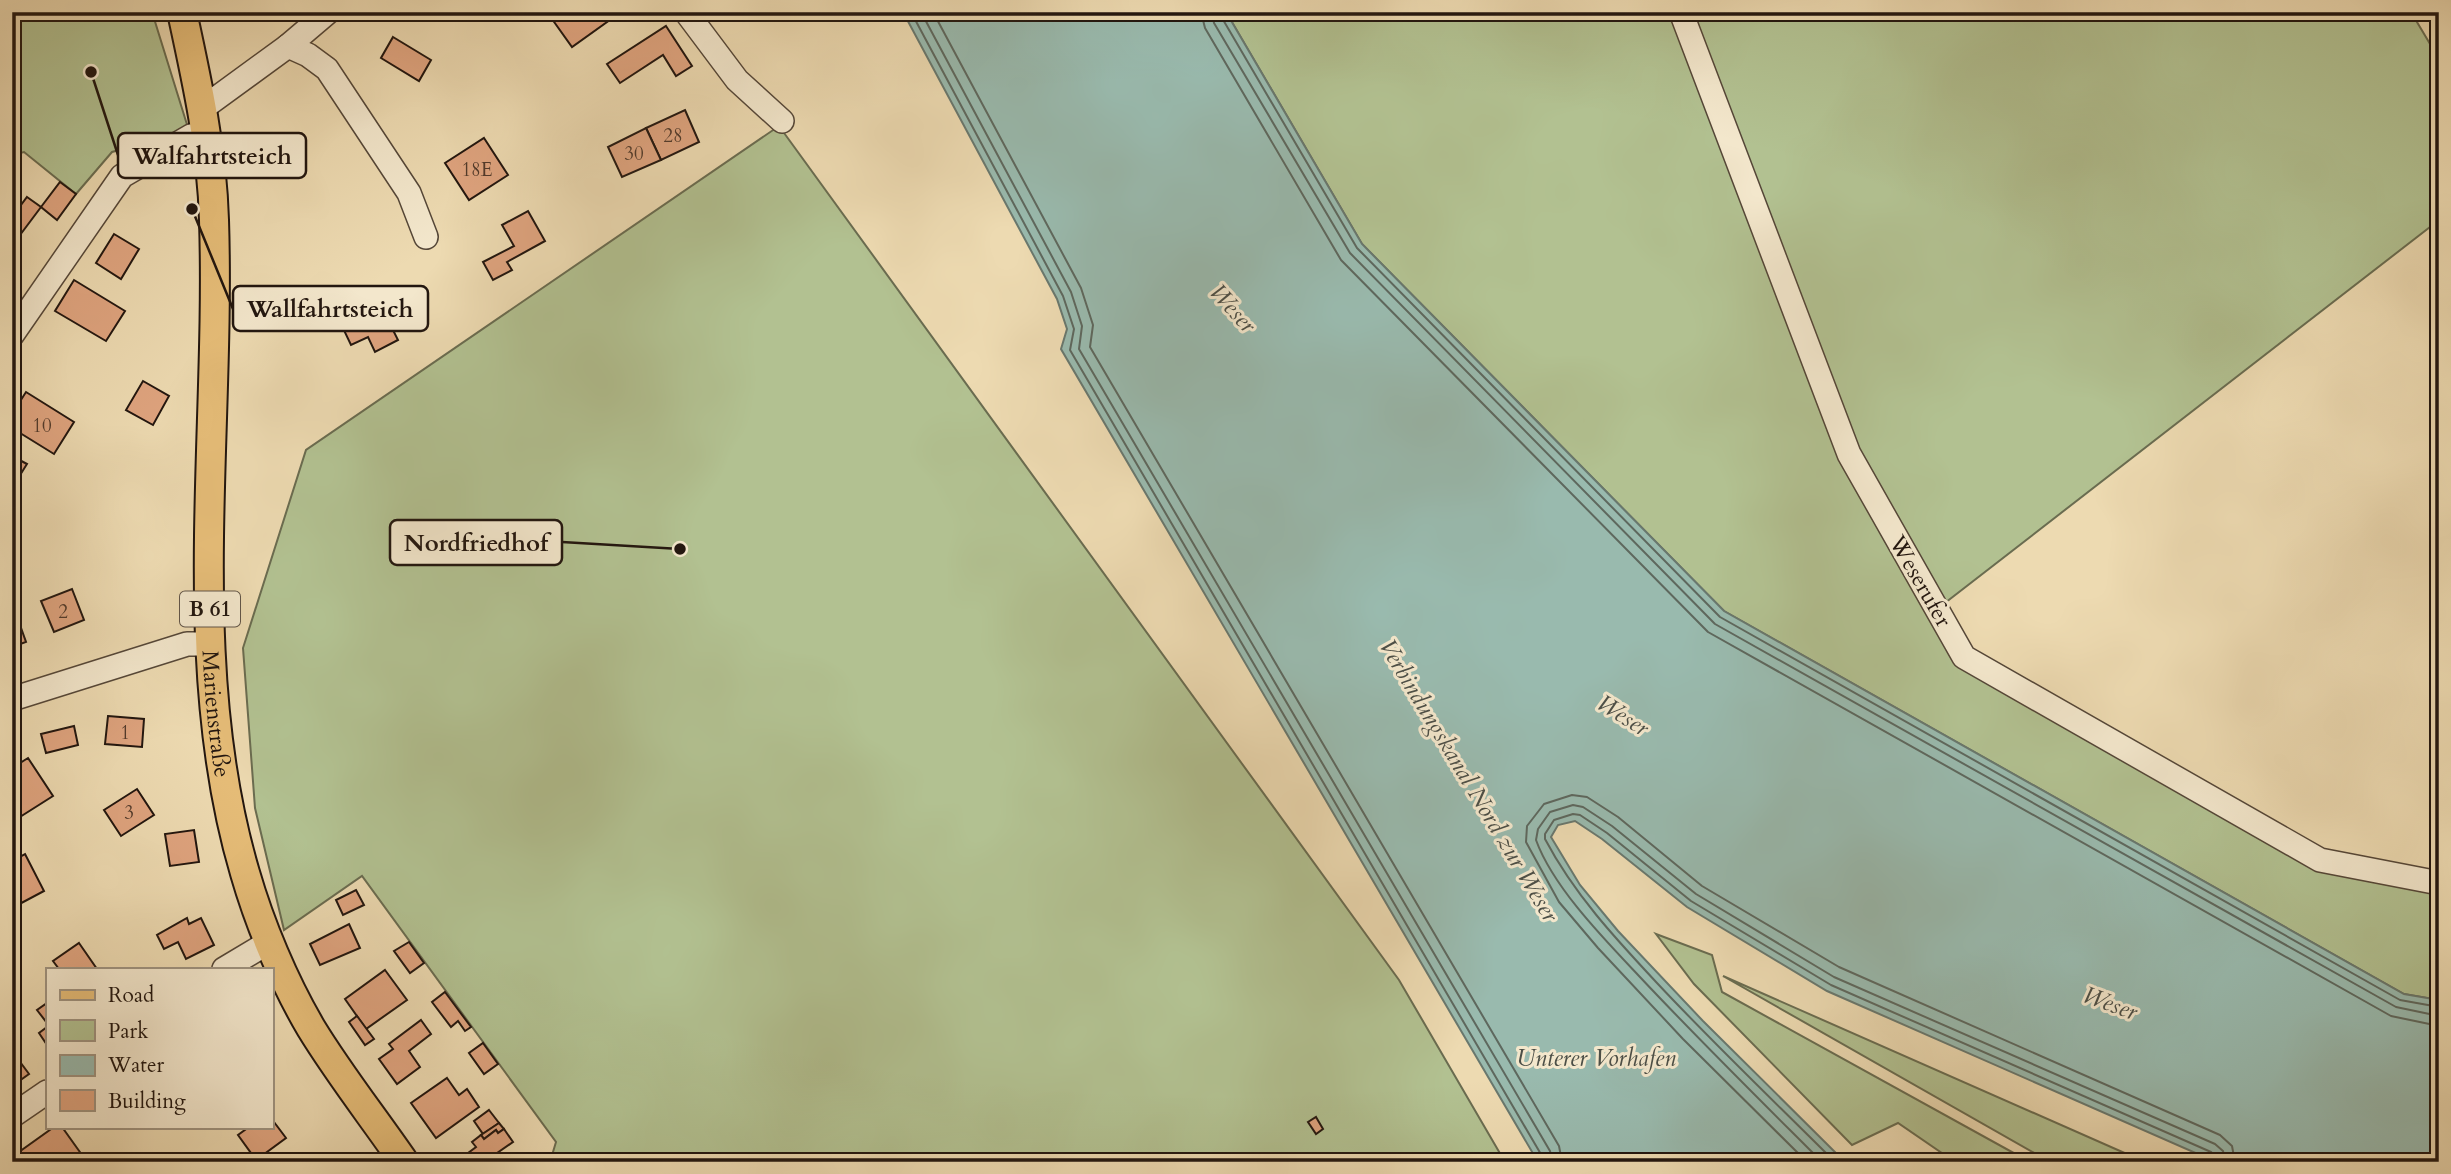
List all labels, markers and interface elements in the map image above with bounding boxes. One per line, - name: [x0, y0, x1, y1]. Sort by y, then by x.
- house number: 28: [663, 123, 683, 149]
- callout: Walfahrtsteich: [118, 133, 306, 178]
- text: Walfahrtsteich: [131, 140, 292, 173]
- house number: 30: [624, 141, 644, 167]
- house number: 18E: [461, 157, 493, 183]
- water label: Weser: [1202, 276, 1264, 341]
- callout: Wallfahrtsteich: [233, 286, 428, 331]
- text: Wallfahrtsteich: [245, 293, 414, 326]
- house number: 10: [32, 413, 52, 439]
- callout: Nordfriedhof: [390, 520, 562, 565]
- text: Nordfriedhof: [404, 527, 552, 560]
- street label: Weserufer: [1881, 529, 1960, 633]
- road number: B 61: [180, 592, 240, 626]
- house number: 2: [58, 599, 68, 625]
- water label: Verbindungskanal Nord zur Weser: [1371, 632, 1567, 929]
- street label: Marienstraße: [195, 650, 238, 780]
- water label: Weser: [1590, 687, 1656, 745]
- house number: 1: [120, 720, 130, 746]
- house number: 3: [124, 800, 134, 826]
- legend: [46, 968, 273, 1128]
- water label: Weser: [2078, 978, 2143, 1029]
- text: Road: [108, 981, 154, 1010]
- text: Park: [108, 1017, 149, 1046]
- water label: Unterer Vorhafen: [1516, 1042, 1676, 1075]
- text: Water: [107, 1051, 164, 1080]
- text: Building: [108, 1087, 186, 1116]

